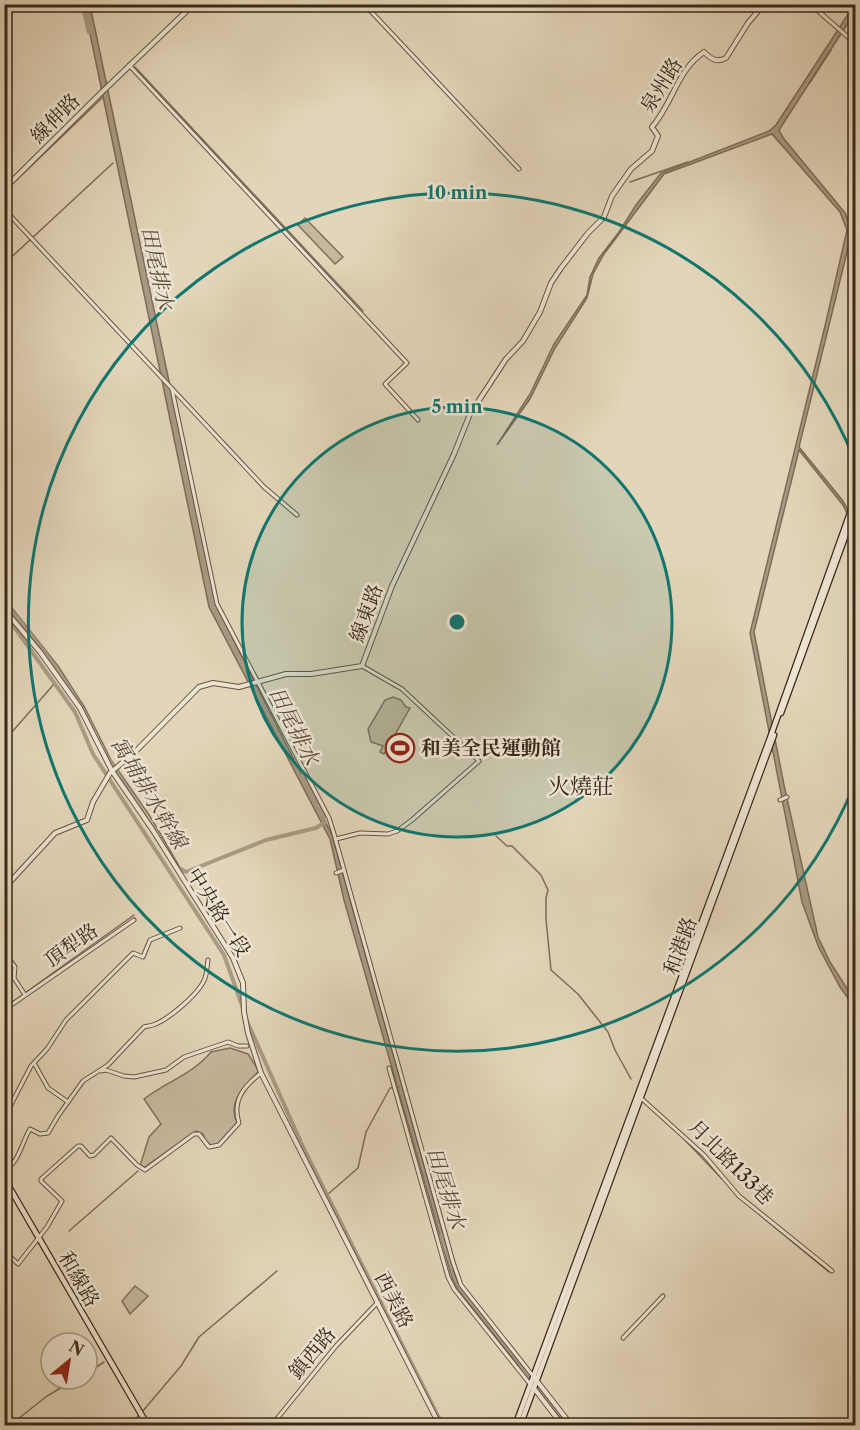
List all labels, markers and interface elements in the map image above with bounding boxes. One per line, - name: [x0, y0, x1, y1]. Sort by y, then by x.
- street label: 泉州路: [635, 53, 687, 117]
- street label: 線伸路: [25, 88, 85, 148]
- text: 10 min: [427, 182, 488, 204]
- water label: 田尾排水: [137, 224, 179, 314]
- text: 5 min: [431, 396, 483, 418]
- street label: 線東路: [344, 581, 388, 645]
- centre of rings: [447, 612, 467, 632]
- water label: 田尾排水: [264, 683, 326, 771]
- water label: 寓埔排水幹線: [106, 732, 194, 855]
- sports icon: 和美全民運動館: [384, 732, 416, 764]
- place label: 和美全民運動館: [421, 736, 561, 760]
- district label: 火燒莊: [548, 773, 614, 800]
- street label: 中央路一段: [182, 863, 256, 961]
- street label: 和港路: [658, 914, 702, 978]
- street label: 頂犁路: [40, 918, 102, 972]
- street label: 月北路133巷: [683, 1114, 779, 1210]
- water label: 田尾排水: [422, 1144, 471, 1234]
- street label: 和線路: [54, 1247, 104, 1311]
- street label: 西美路: [370, 1268, 418, 1332]
- street label: 鎮西路: [284, 1322, 340, 1384]
- north arrow: [39, 1331, 99, 1391]
- text: N: [65, 1336, 88, 1360]

